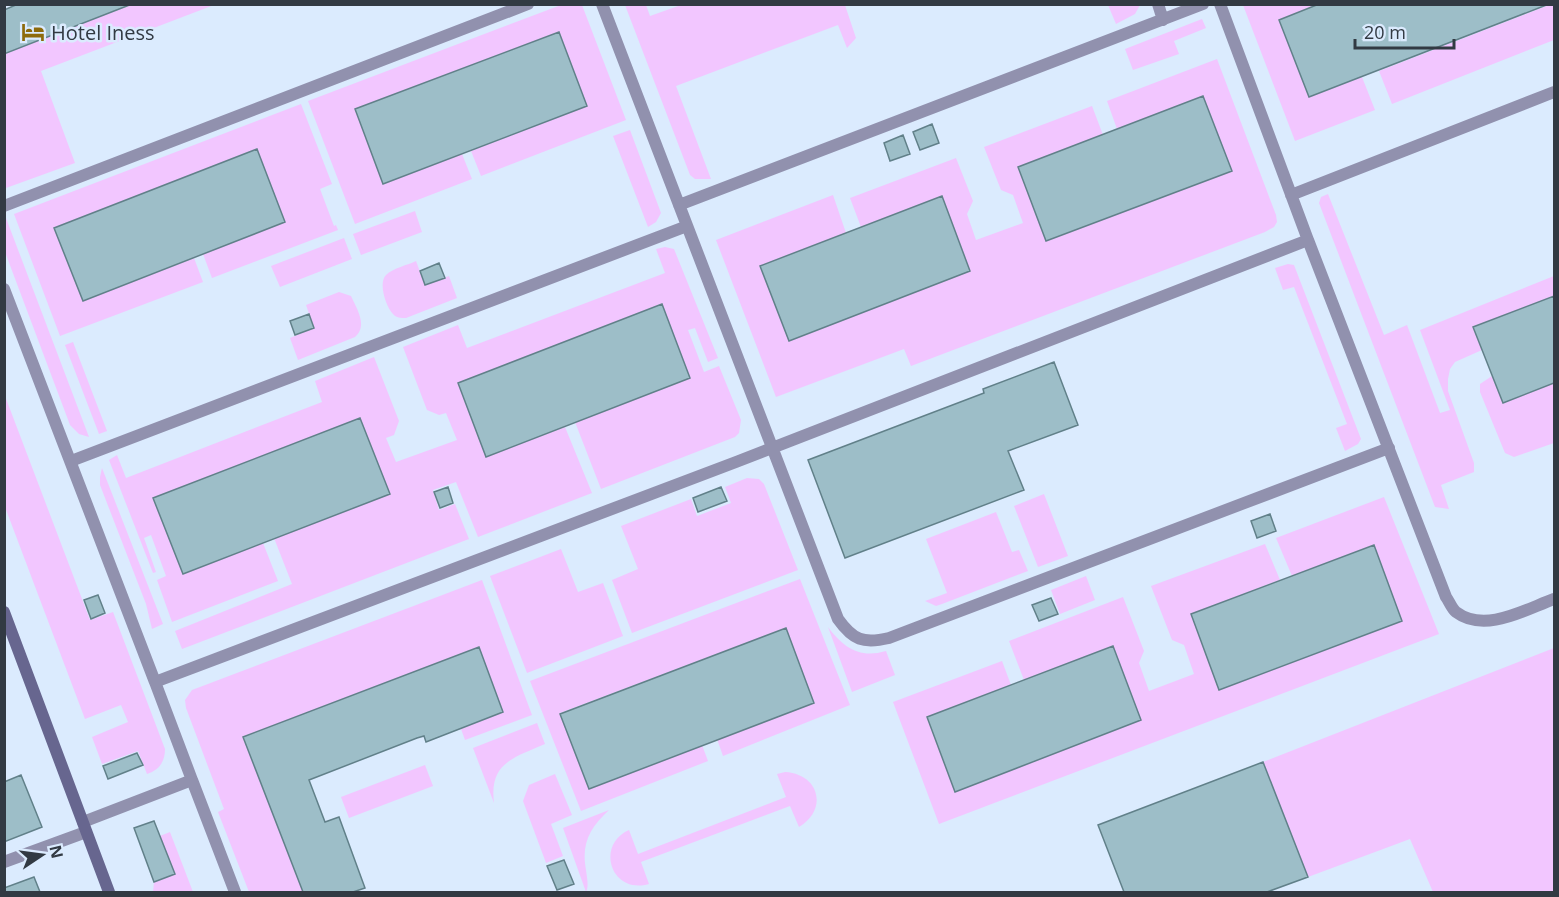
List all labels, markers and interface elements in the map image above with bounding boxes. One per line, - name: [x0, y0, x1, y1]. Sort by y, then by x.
- scale bar: [1355, 12, 1454, 50]
- hotel icon: Hotel Iness: [20, 19, 46, 45]
- place label: Hotel Iness: [51, 19, 155, 46]
- text: 20 m: [1364, 20, 1406, 44]
- north arrow: [12, 825, 72, 885]
- text: N: [44, 843, 69, 860]

